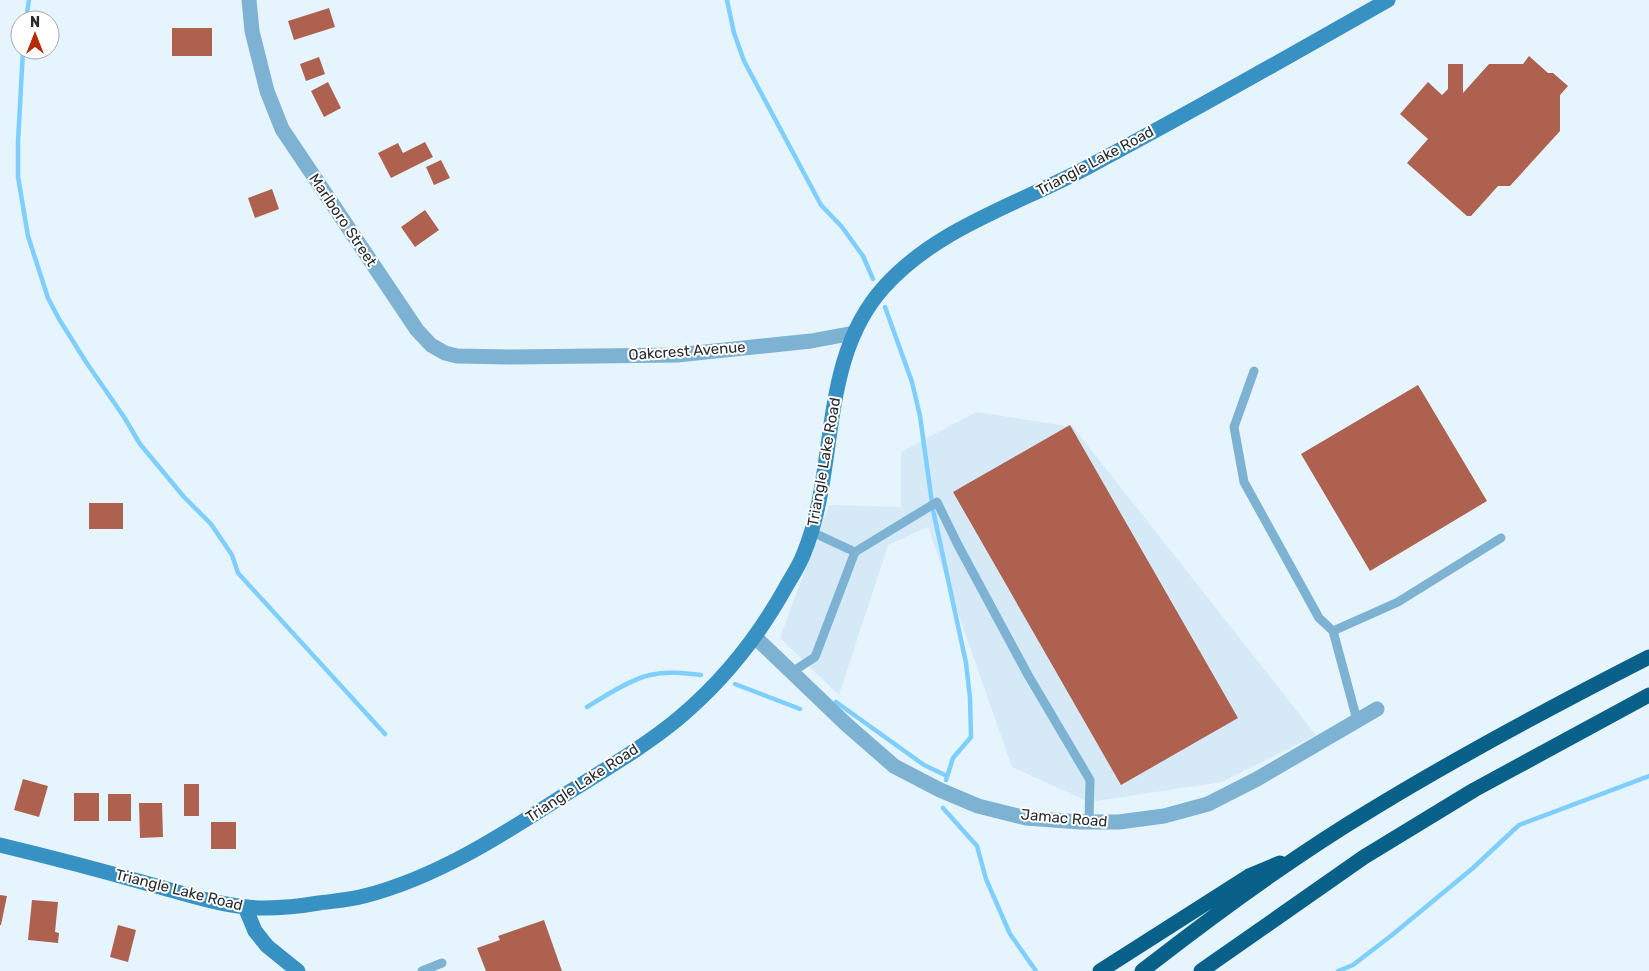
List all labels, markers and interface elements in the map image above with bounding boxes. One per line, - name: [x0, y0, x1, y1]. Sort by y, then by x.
- north arrow: [10, 10, 60, 60]
- text: N: [30, 14, 40, 31]
- street label: Triangle Lake Road: [1033, 122, 1157, 200]
- street label: Marlboro Street: [305, 170, 381, 270]
- street label: Oakcrest Avenue: [628, 338, 746, 364]
- street label: Triangle Lake Road: [804, 396, 844, 528]
- street label: Triangle Lake Road: [522, 740, 642, 826]
- street label: Jamac Road: [1020, 805, 1108, 831]
- street label: Triangle Lake Road: [113, 865, 245, 915]

